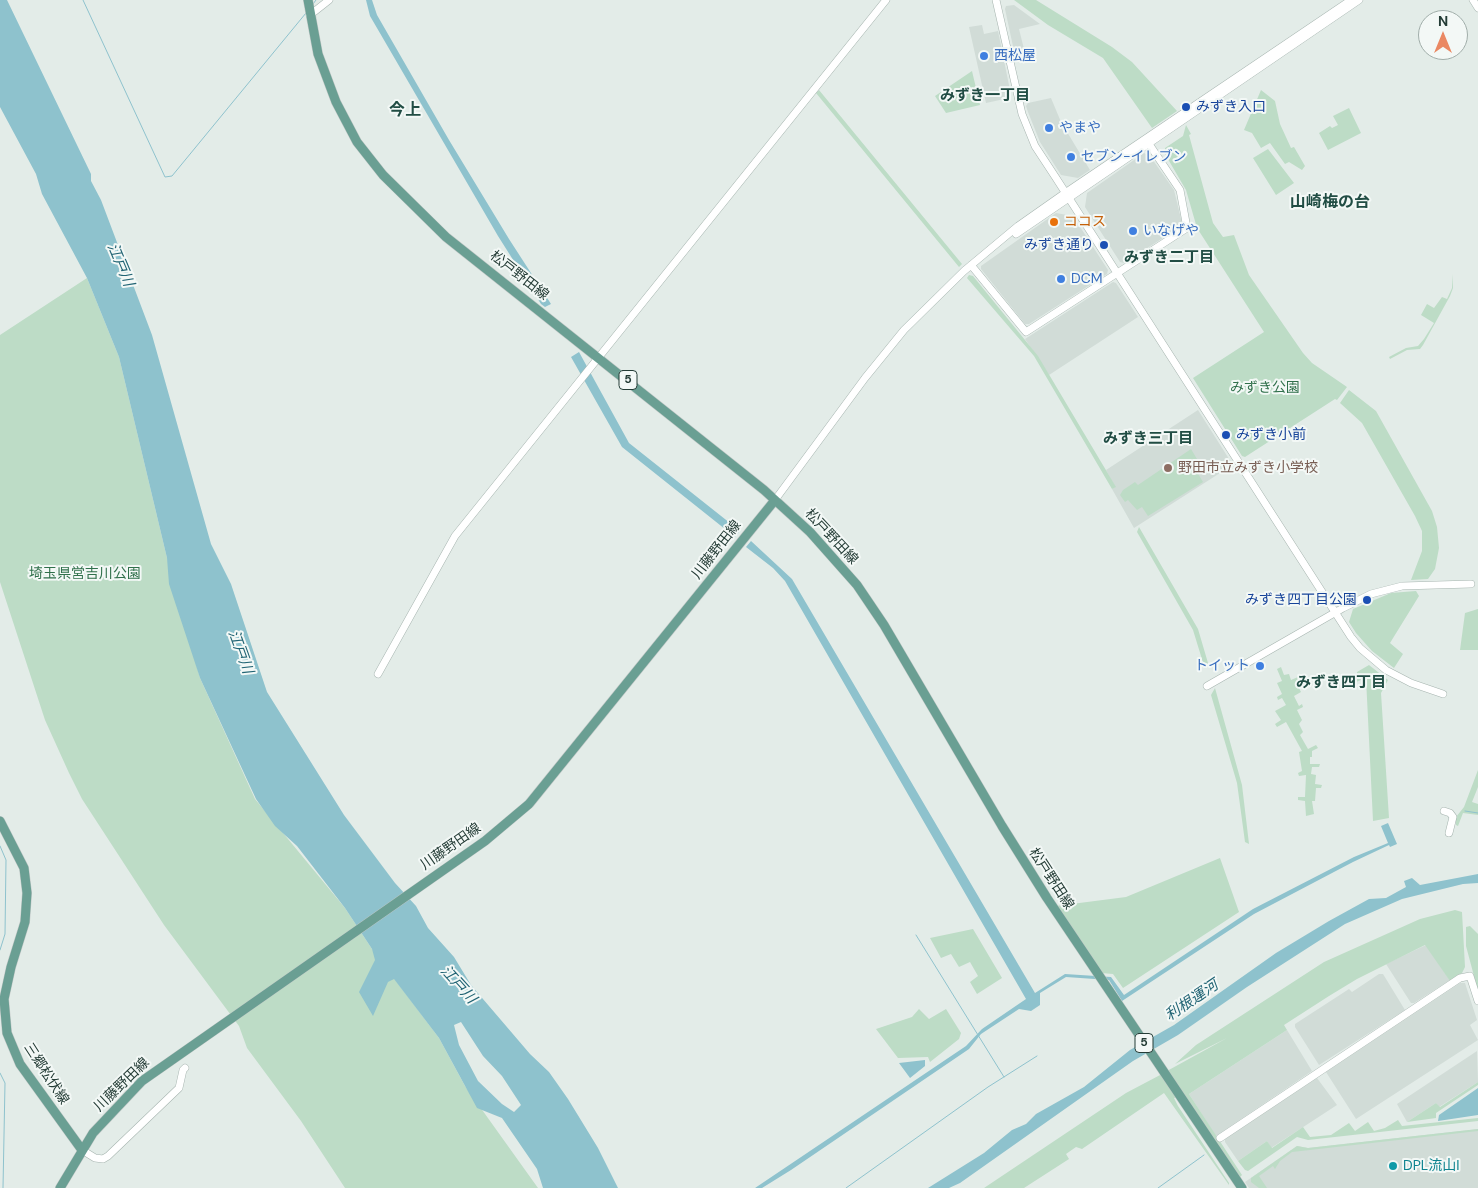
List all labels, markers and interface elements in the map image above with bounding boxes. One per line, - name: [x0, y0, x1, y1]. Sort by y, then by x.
- north arrow: [1418, 10, 1468, 60]
- text: N: [1438, 12, 1448, 30]
- place label: 西松屋: [994, 48, 1036, 64]
- marker: 西松屋: [978, 50, 990, 62]
- district label: みずき一丁目: [940, 87, 1030, 105]
- place label: みずき入口: [1196, 99, 1266, 115]
- district label: 今上: [389, 101, 421, 121]
- marker: みずき入口: [1180, 101, 1192, 113]
- place label: やまや: [1059, 120, 1101, 136]
- marker: やまや: [1043, 122, 1055, 134]
- place label: セブン-イレブン: [1081, 149, 1187, 165]
- marker: セブン-イレブン: [1065, 151, 1077, 163]
- district label: 山崎梅の台: [1290, 193, 1370, 213]
- place label: ココス: [1064, 214, 1106, 230]
- marker: ココス: [1048, 216, 1060, 228]
- place label: いなげや: [1143, 223, 1199, 239]
- marker: いなげや: [1127, 225, 1139, 237]
- place label: みずき通り: [1024, 237, 1094, 253]
- marker: みずき通り: [1098, 239, 1110, 251]
- water label: 江戸川: [103, 241, 137, 289]
- street label: 松戸野田線: [486, 248, 552, 304]
- district label: みずき二丁目: [1124, 249, 1214, 267]
- place label: DCM: [1071, 271, 1102, 287]
- marker: DCM: [1055, 273, 1067, 285]
- road number: 5: [619, 370, 637, 390]
- park label: みずき公園: [1230, 380, 1300, 396]
- place label: みずき小前: [1236, 427, 1306, 443]
- marker: みずき小前: [1220, 429, 1232, 441]
- district label: みずき三丁目: [1103, 430, 1193, 448]
- place label: 野田市立みずき小学校: [1178, 460, 1318, 476]
- marker: 野田市立みずき小学校: [1162, 462, 1174, 474]
- street label: 松戸野田線: [801, 506, 861, 568]
- street label: 川藤野田線: [689, 517, 745, 583]
- park label: 埼玉県営吉川公園: [29, 566, 141, 582]
- place label: みずき四丁目公園: [1245, 592, 1357, 608]
- marker: みずき四丁目公園: [1361, 594, 1373, 606]
- water label: 江戸川: [224, 628, 256, 676]
- place label: トイット: [1194, 658, 1250, 674]
- marker: トイット: [1254, 660, 1266, 672]
- district label: みずき四丁目: [1296, 674, 1386, 692]
- street label: 川藤野田線: [418, 820, 484, 874]
- street label: 松戸野田線: [1025, 845, 1077, 913]
- water label: 江戸川: [436, 962, 480, 1008]
- water label: 利根運河: [1162, 977, 1222, 1025]
- road number: 5: [1135, 1034, 1153, 1052]
- street label: 三郷松伏線: [20, 1040, 72, 1108]
- street label: 川藤野田線: [91, 1055, 153, 1115]
- place label: DPL流山I: [1403, 1158, 1459, 1174]
- marker: DPL流山I: [1387, 1160, 1399, 1172]

